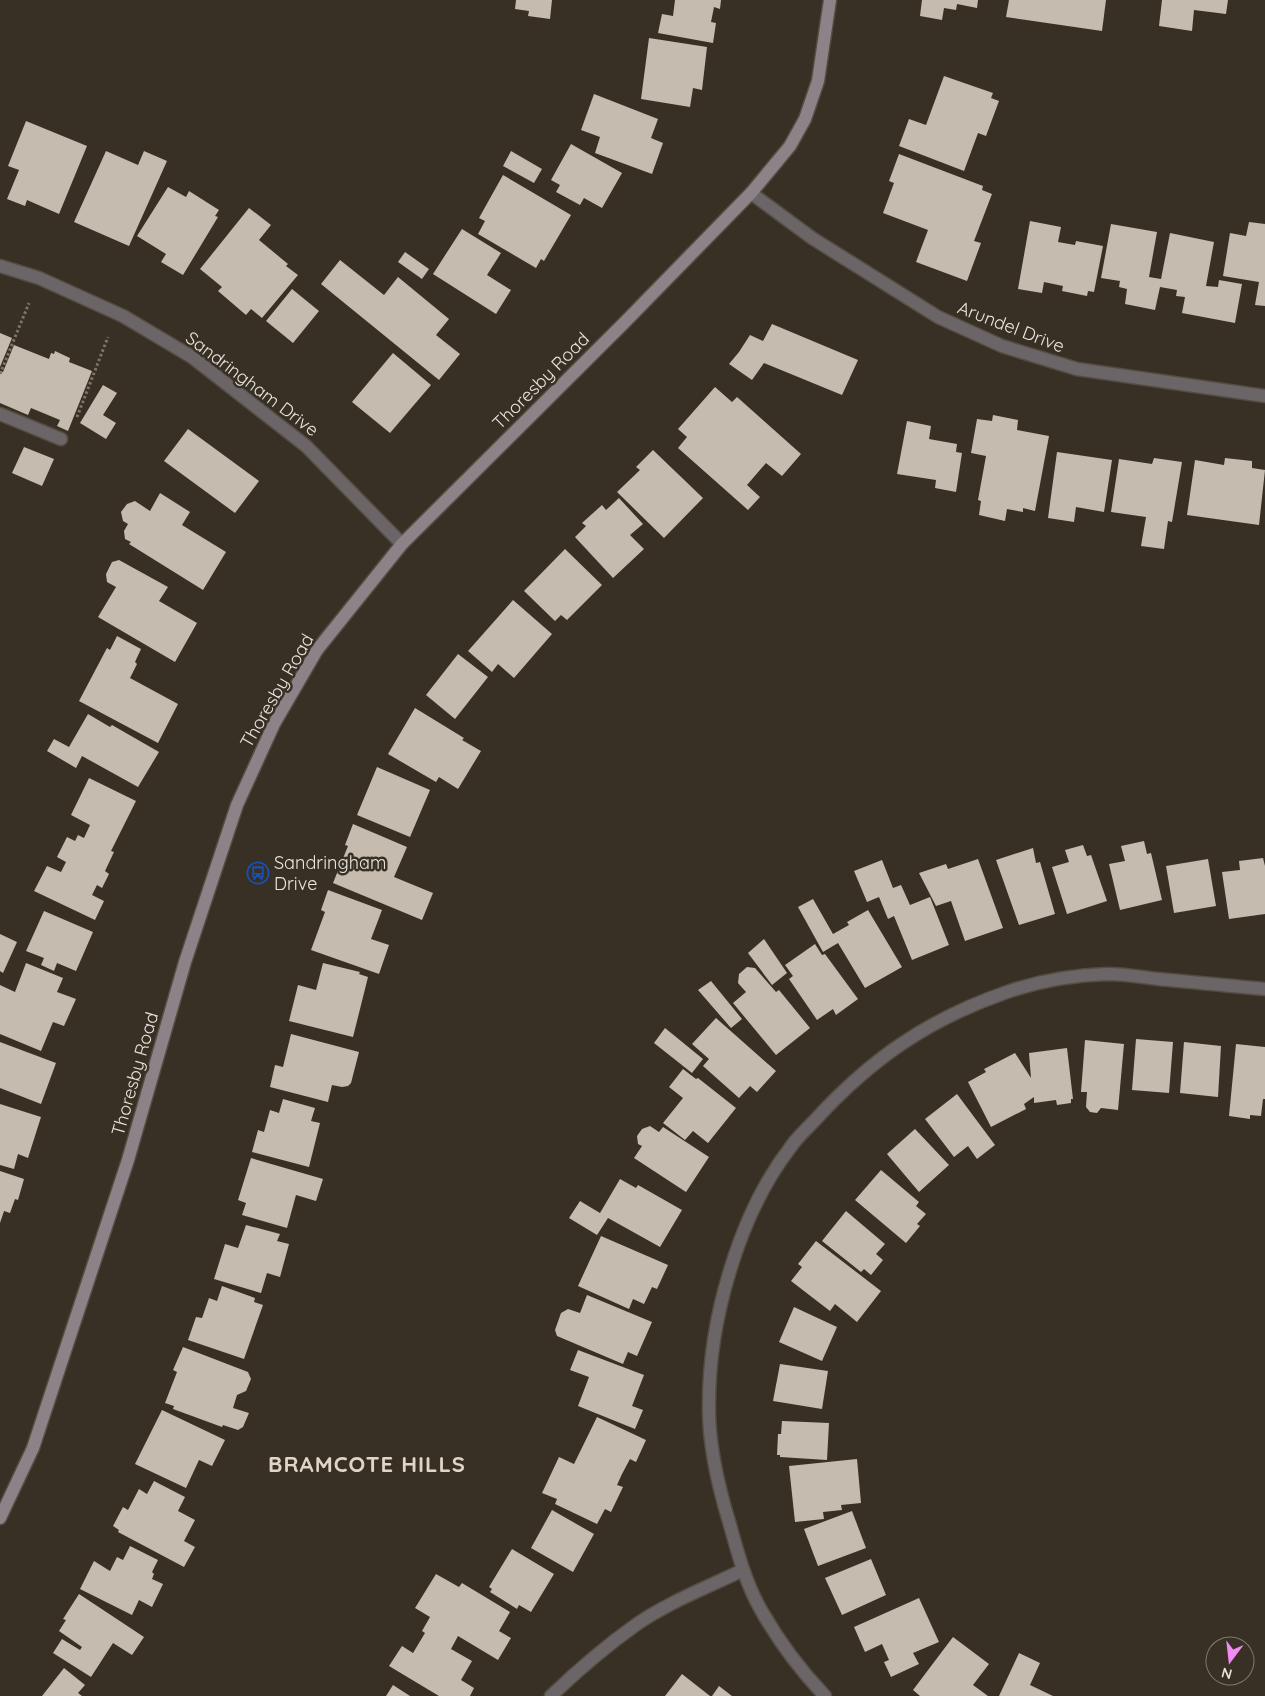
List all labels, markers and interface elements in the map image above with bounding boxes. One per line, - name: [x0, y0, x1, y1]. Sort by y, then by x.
- street label: Arundel Drive: [954, 296, 1068, 357]
- street label: Sandringham Drive: [181, 326, 323, 441]
- street label: Thoresby Road: [487, 327, 594, 434]
- street label: Thoresby Road: [235, 630, 318, 752]
- place label: Sandringham Drive: [274, 851, 386, 895]
- bus stop icon: Sandringham Drive: [246, 861, 270, 885]
- street label: Thoresby Road: [106, 1009, 163, 1138]
- district label: BRAMCOTE HILLS: [268, 1450, 466, 1478]
- north arrow: [1205, 1636, 1255, 1686]
- text: N: [1219, 1664, 1234, 1684]

